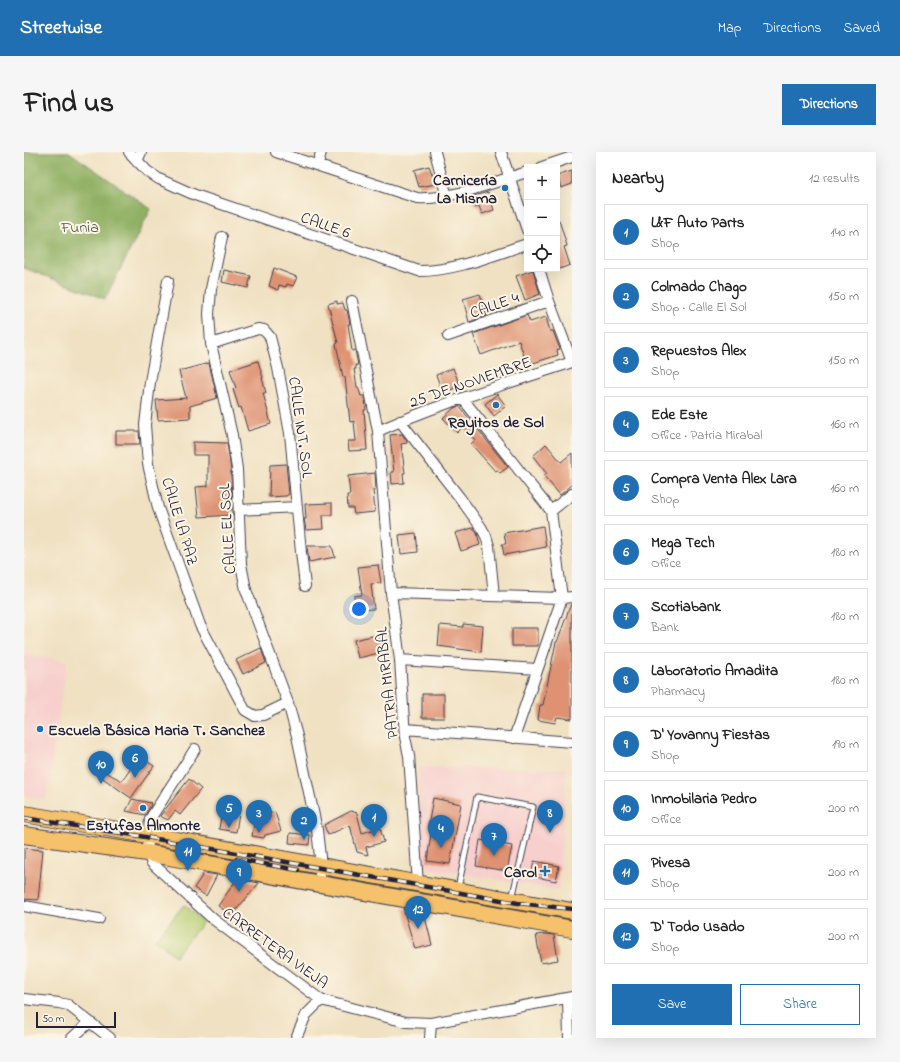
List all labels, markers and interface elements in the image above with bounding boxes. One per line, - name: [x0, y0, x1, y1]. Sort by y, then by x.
- text: Streetwise: [20, 15, 102, 42]
- text: Map: [718, 18, 741, 39]
- text: Directions: [763, 18, 821, 39]
- text: Saved: [843, 18, 880, 39]
- text: Find us: [24, 84, 114, 125]
- button: Directions: [782, 84, 876, 125]
- map controls: [524, 164, 560, 272]
- button: +: [524, 164, 560, 200]
- text: Nearby: [612, 166, 664, 191]
- place label: Carnicería La Misma: [433, 169, 497, 211]
- text: 12 results: [809, 169, 860, 188]
- marker: Carnicería La Misma: [500, 183, 510, 193]
- button: −: [524, 200, 560, 236]
- street label: CALLE 6: [297, 206, 353, 246]
- text: L&F Auto Parts: [651, 212, 744, 234]
- park label: Funia: [60, 216, 99, 240]
- text: 1: [624, 223, 628, 242]
- text: 140 m: [831, 223, 859, 242]
- text: Shop: [651, 234, 679, 253]
- button: locate: [524, 236, 560, 272]
- text: Colmado Chago: [651, 276, 747, 298]
- street label: CALLE 4: [467, 286, 523, 326]
- text: 2: [623, 287, 629, 306]
- text: 150 m: [828, 287, 859, 306]
- text: Shop · Calle El Sol: [651, 298, 746, 317]
- text: Repuestos Alex: [651, 340, 747, 362]
- street label: 25 DE NOVIEMBRE: [406, 351, 535, 415]
- text: 3: [623, 351, 629, 370]
- text: 150 m: [828, 351, 859, 370]
- text: Shop: [651, 362, 679, 381]
- street label: CALLE INT. SOL: [281, 375, 319, 479]
- marker: Rayitos de Sol: [491, 400, 501, 410]
- text: Ede Este: [651, 404, 707, 426]
- place label: Rayitos de Sol: [447, 411, 544, 436]
- text: 4: [623, 415, 629, 434]
- text: 160 m: [830, 415, 859, 434]
- text: Office · Patria Mirabal: [651, 426, 763, 445]
- text: Compra Venta Alex Lara: [651, 468, 797, 490]
- street label: CALLE LA PAZ: [154, 474, 204, 569]
- text: 5: [622, 479, 630, 498]
- text: 160 m: [830, 479, 859, 498]
- street label: CALLE EL SOL: [213, 483, 243, 575]
- text: Shop: [651, 490, 679, 509]
- text: Mega Tech: [651, 532, 715, 554]
- text: 6: [623, 543, 629, 562]
- text: 180 m: [831, 543, 859, 562]
- text: Office: [651, 554, 681, 573]
- text: Scotiabank: [651, 596, 721, 618]
- your location: [349, 599, 369, 619]
- text: 7: [623, 607, 629, 626]
- text: 180 m: [831, 607, 859, 626]
- text: Bank: [651, 618, 679, 637]
- street label: PATRIA MIRABAL: [370, 626, 406, 740]
- text: Laboratorio Amadita: [651, 660, 778, 682]
- text: 8: [624, 671, 628, 690]
- text: 180 m: [831, 671, 859, 690]
- text: Pharmacy: [651, 682, 705, 701]
- place label: Escuela Básica Maria T. Sanchez: [48, 719, 266, 743]
- marker: Escuela Básica Maria T. Sanchez: [35, 724, 45, 734]
- text: D' Yovanny Fiestas: [651, 724, 770, 746]
- text: 9: [624, 735, 628, 754]
- text: 190 m: [832, 735, 859, 754]
- pin: 6: [122, 745, 148, 778]
- text: Shop: [651, 746, 679, 765]
- pin: 10: [88, 751, 114, 784]
- text: Inmobilaria Pedro: [651, 788, 757, 810]
- pin: 5: [216, 795, 242, 828]
- text: 10: [621, 799, 631, 818]
- text: 200 m: [828, 799, 859, 818]
- pin: 3: [246, 800, 272, 833]
- pin: 8: [537, 800, 563, 833]
- marker: Estufas Almonte: [138, 803, 148, 813]
- pin: 1: [361, 804, 387, 837]
- pin: 2: [291, 807, 317, 840]
- text: Office: [651, 810, 681, 829]
- place label: Estufas Almonte: [86, 814, 201, 838]
- pin: 4: [428, 815, 454, 848]
- pin: 7: [481, 823, 507, 856]
- pin: 11: [175, 838, 201, 871]
- text: Pivesa: [651, 852, 690, 874]
- pin: 9: [226, 859, 252, 892]
- place label: Carol: [504, 861, 537, 885]
- text: 11: [622, 863, 630, 882]
- text: 200 m: [828, 863, 859, 882]
- marker: Carol: [540, 866, 550, 876]
- text: Shop: [651, 874, 679, 893]
- pin: 12: [405, 896, 431, 929]
- street label: CARRETERA VIEJA: [217, 902, 333, 996]
- text: D' Todo Usado: [651, 916, 745, 938]
- text: 12: [621, 927, 631, 946]
- text: 200 m: [828, 927, 859, 946]
- text: Shop: [651, 938, 679, 957]
- button: Save: [612, 984, 732, 1025]
- button: Share: [740, 984, 860, 1025]
- scale bar: [36, 1010, 116, 1029]
- text: 50 m: [42, 1011, 64, 1027]

